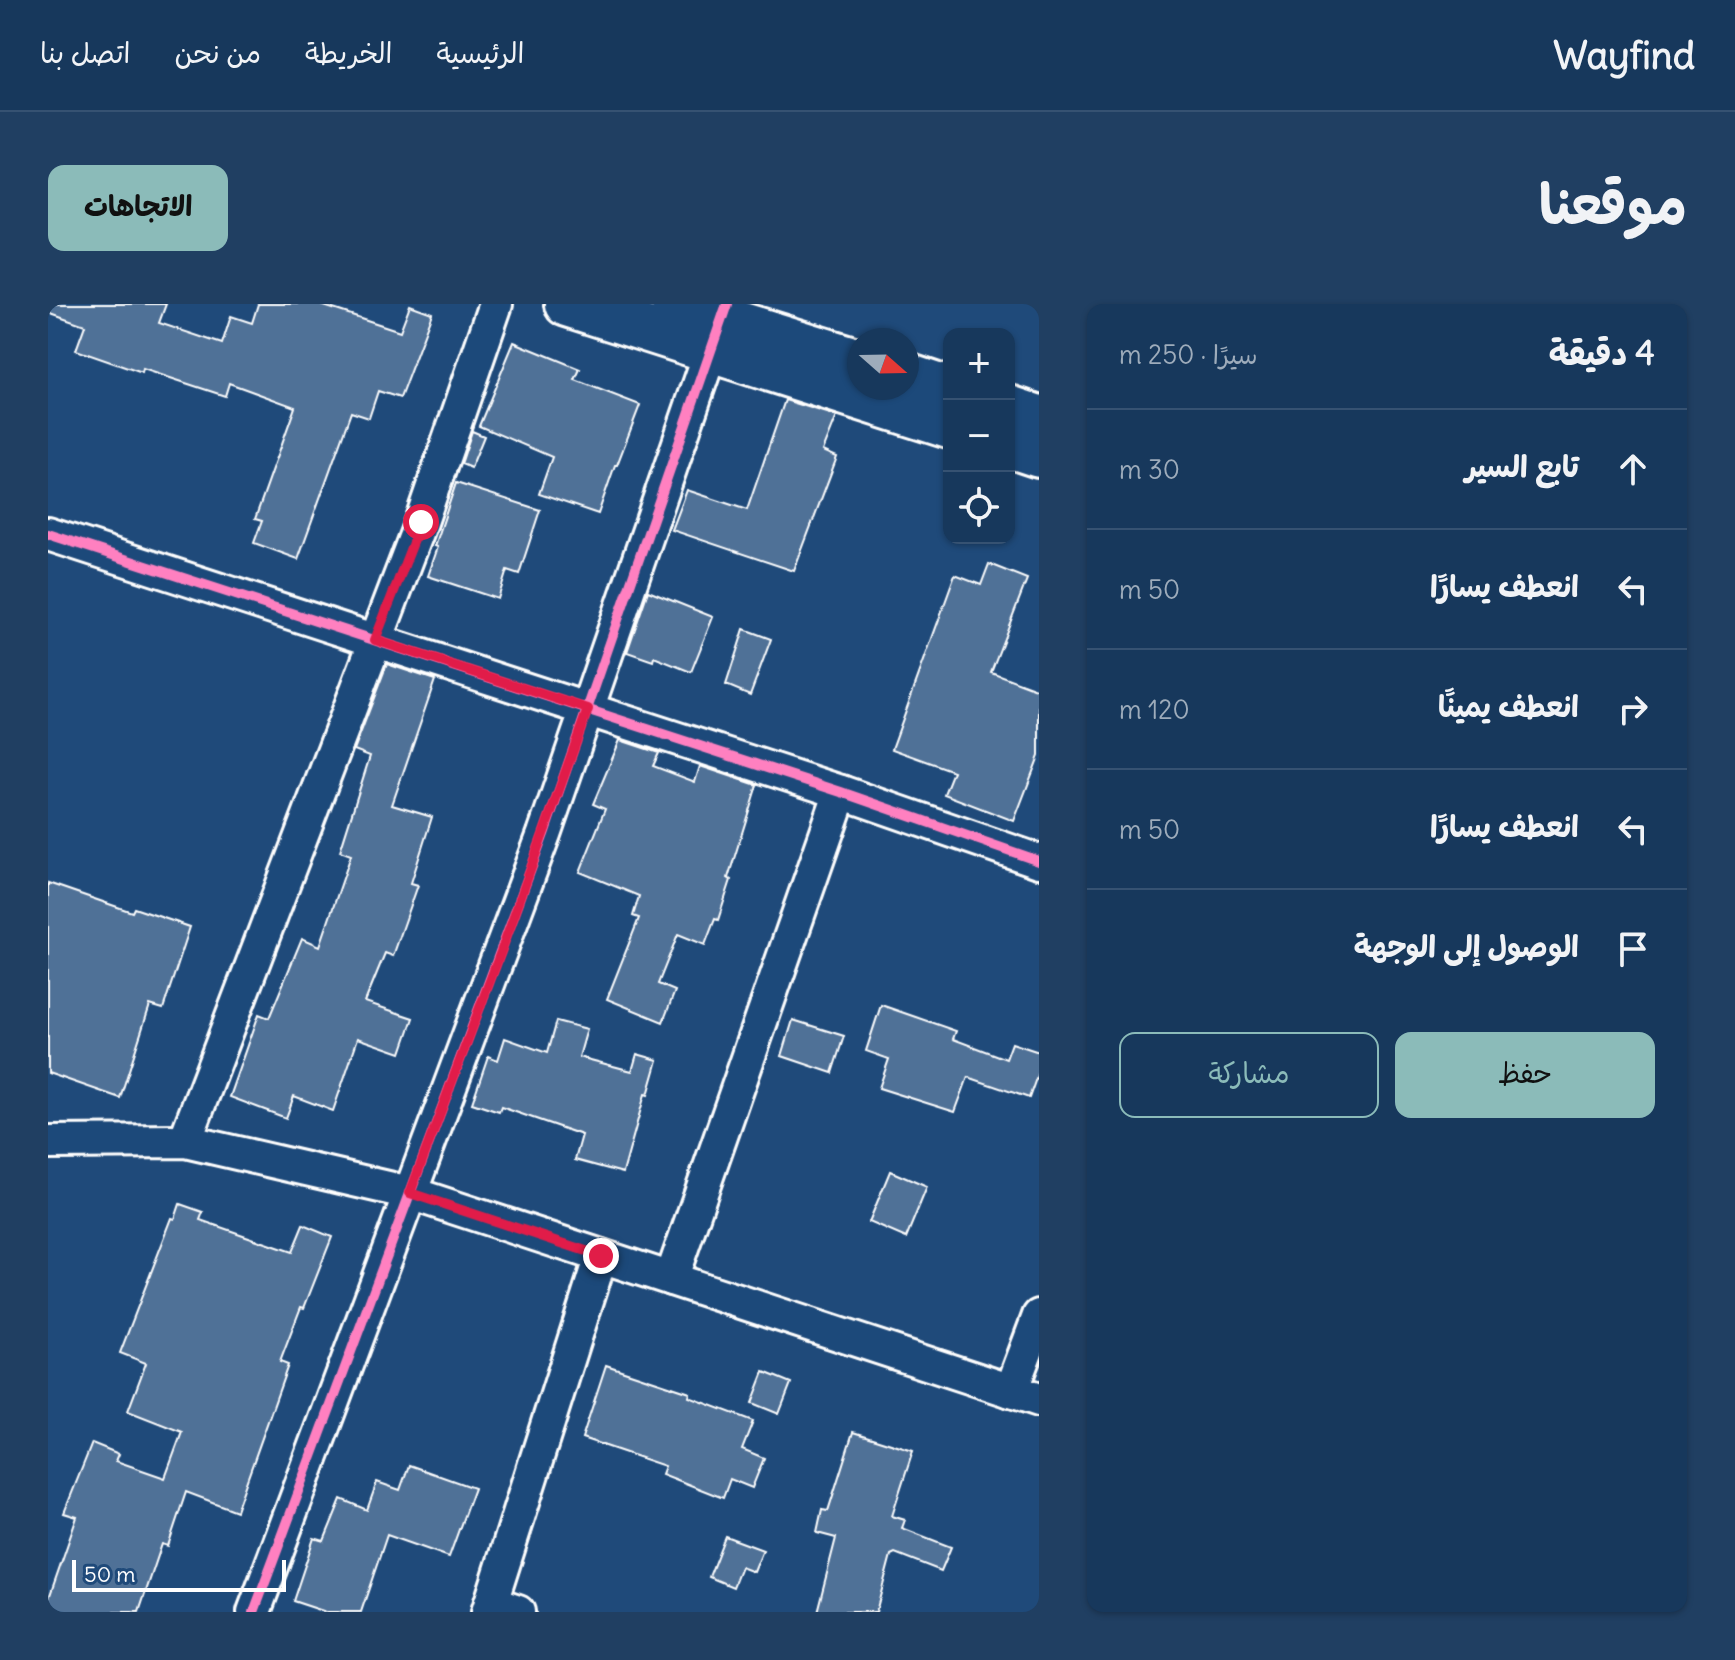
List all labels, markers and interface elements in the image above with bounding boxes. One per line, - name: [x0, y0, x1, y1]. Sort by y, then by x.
- text: Wayfind: [1553, 32, 1695, 79]
- text: اتصل بنا: [40, 35, 130, 71]
- text: من نحن: [174, 35, 261, 71]
- text: الخريطة: [305, 35, 392, 71]
- text: الرئيسية: [436, 35, 524, 71]
- button: الاتجاهات: [48, 165, 228, 251]
- text: موقعنا: [1539, 169, 1687, 239]
- north arrow: [847, 328, 919, 400]
- map controls: [943, 328, 1015, 544]
- button: +: [943, 328, 1015, 400]
- text: 4 دقيقة: [1549, 331, 1655, 374]
- text: سيرًا · 250 m: [1119, 338, 1258, 371]
- button: −: [943, 400, 1015, 472]
- text: تابع السير: [1465, 447, 1579, 485]
- icon: ahead: [1611, 447, 1655, 491]
- text: 30 m: [1119, 453, 1180, 486]
- button: locate: [943, 472, 1015, 544]
- route start: [403, 504, 439, 540]
- text: انعطف يسارًا: [1430, 567, 1579, 605]
- icon: left: [1611, 567, 1655, 611]
- text: 50 m: [1119, 573, 1180, 606]
- text: انعطف يمينًا: [1438, 687, 1579, 725]
- icon: right: [1611, 687, 1655, 731]
- text: 120 m: [1119, 693, 1190, 726]
- text: انعطف يسارًا: [1430, 807, 1579, 845]
- icon: left: [1611, 807, 1655, 851]
- text: 50 m: [1119, 813, 1180, 846]
- text: الوصول إلى الوجهة: [1354, 927, 1579, 965]
- icon: arrive: [1611, 927, 1655, 971]
- button: مشاركة: [1119, 1032, 1379, 1118]
- button: حفظ: [1395, 1032, 1655, 1118]
- route end: [583, 1238, 619, 1274]
- scale bar: [72, 1556, 286, 1592]
- text: 50 m: [84, 1560, 136, 1588]

